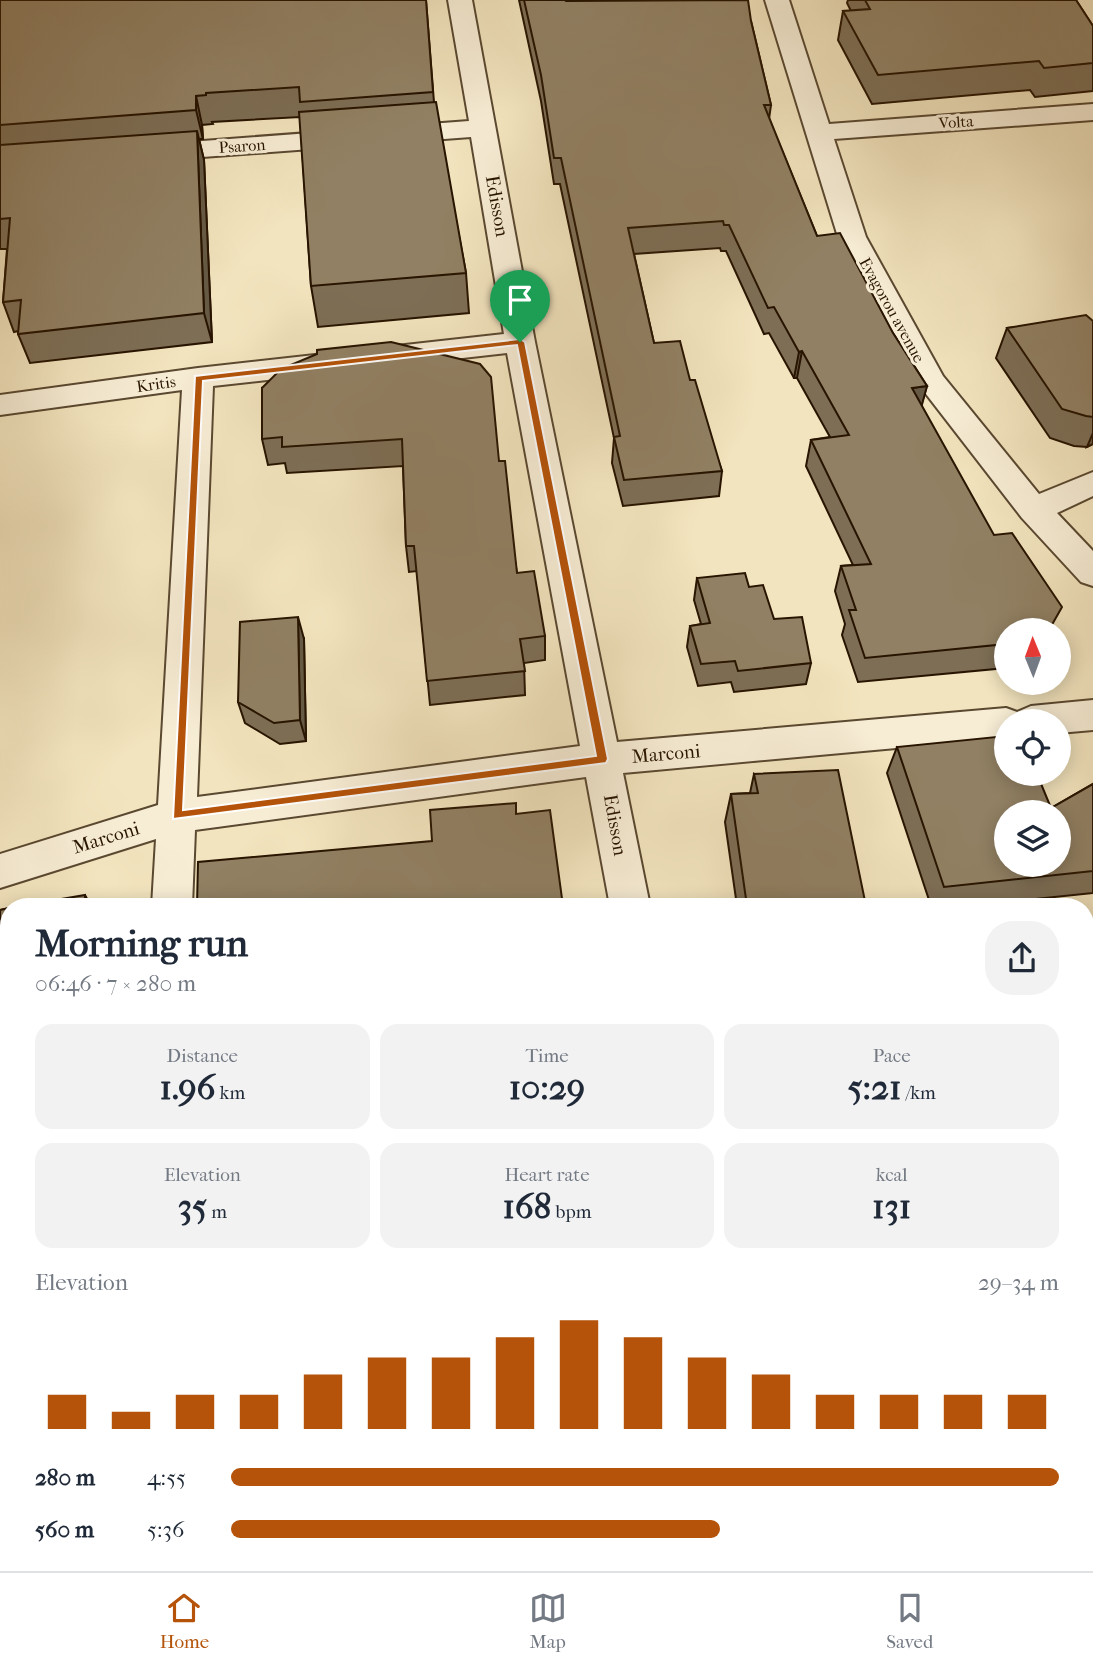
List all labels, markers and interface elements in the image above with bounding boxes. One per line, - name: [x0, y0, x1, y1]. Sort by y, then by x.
- street label: Volta: [937, 111, 975, 133]
- street label: Psaron: [218, 135, 267, 157]
- street label: Edisson: [481, 173, 513, 239]
- street label: Evagorou avenue: [855, 254, 929, 366]
- pin: [490, 270, 550, 342]
- icon: arrive: [501, 281, 539, 319]
- street label: Kritis: [135, 372, 177, 396]
- north arrow: [994, 618, 1071, 695]
- map controls: [994, 618, 1071, 877]
- button: locate: [994, 709, 1071, 786]
- street label: Marconi: [631, 740, 702, 768]
- street label: Edisson: [599, 792, 631, 858]
- button: layers: [994, 800, 1071, 877]
- street label: Marconi: [70, 817, 142, 859]
- text: Morning run: [35, 921, 248, 966]
- button: share: [985, 921, 1059, 995]
- text: 06:46 · 7 × 280 m: [35, 970, 196, 997]
- text: Distance: [167, 1045, 238, 1067]
- text: Time: [525, 1045, 569, 1067]
- text: Pace: [873, 1045, 911, 1067]
- text: 1.96: [159, 1067, 216, 1108]
- text: 10:29: [509, 1067, 585, 1108]
- text: 5:21: [847, 1067, 902, 1108]
- text: km: [216, 1082, 245, 1104]
- text: /km: [902, 1082, 936, 1104]
- text: Elevation: [164, 1164, 241, 1186]
- text: Heart rate: [504, 1164, 590, 1186]
- text: kcal: [876, 1164, 908, 1186]
- text: 35: [178, 1186, 207, 1227]
- text: 168: [503, 1186, 551, 1227]
- text: 131: [872, 1186, 911, 1227]
- text: m: [207, 1201, 227, 1223]
- text: bpm: [551, 1201, 591, 1223]
- text: Elevation: [35, 1269, 128, 1296]
- text: 29–34 m: [978, 1269, 1059, 1296]
- text: 280 m: [35, 1464, 95, 1491]
- text: 4:55: [147, 1464, 186, 1491]
- text: 560 m: [35, 1516, 94, 1543]
- text: 5:36: [147, 1516, 184, 1543]
- tab: Home: [160, 1589, 209, 1653]
- tab: Map: [529, 1589, 567, 1653]
- tab: Saved: [886, 1589, 933, 1653]

